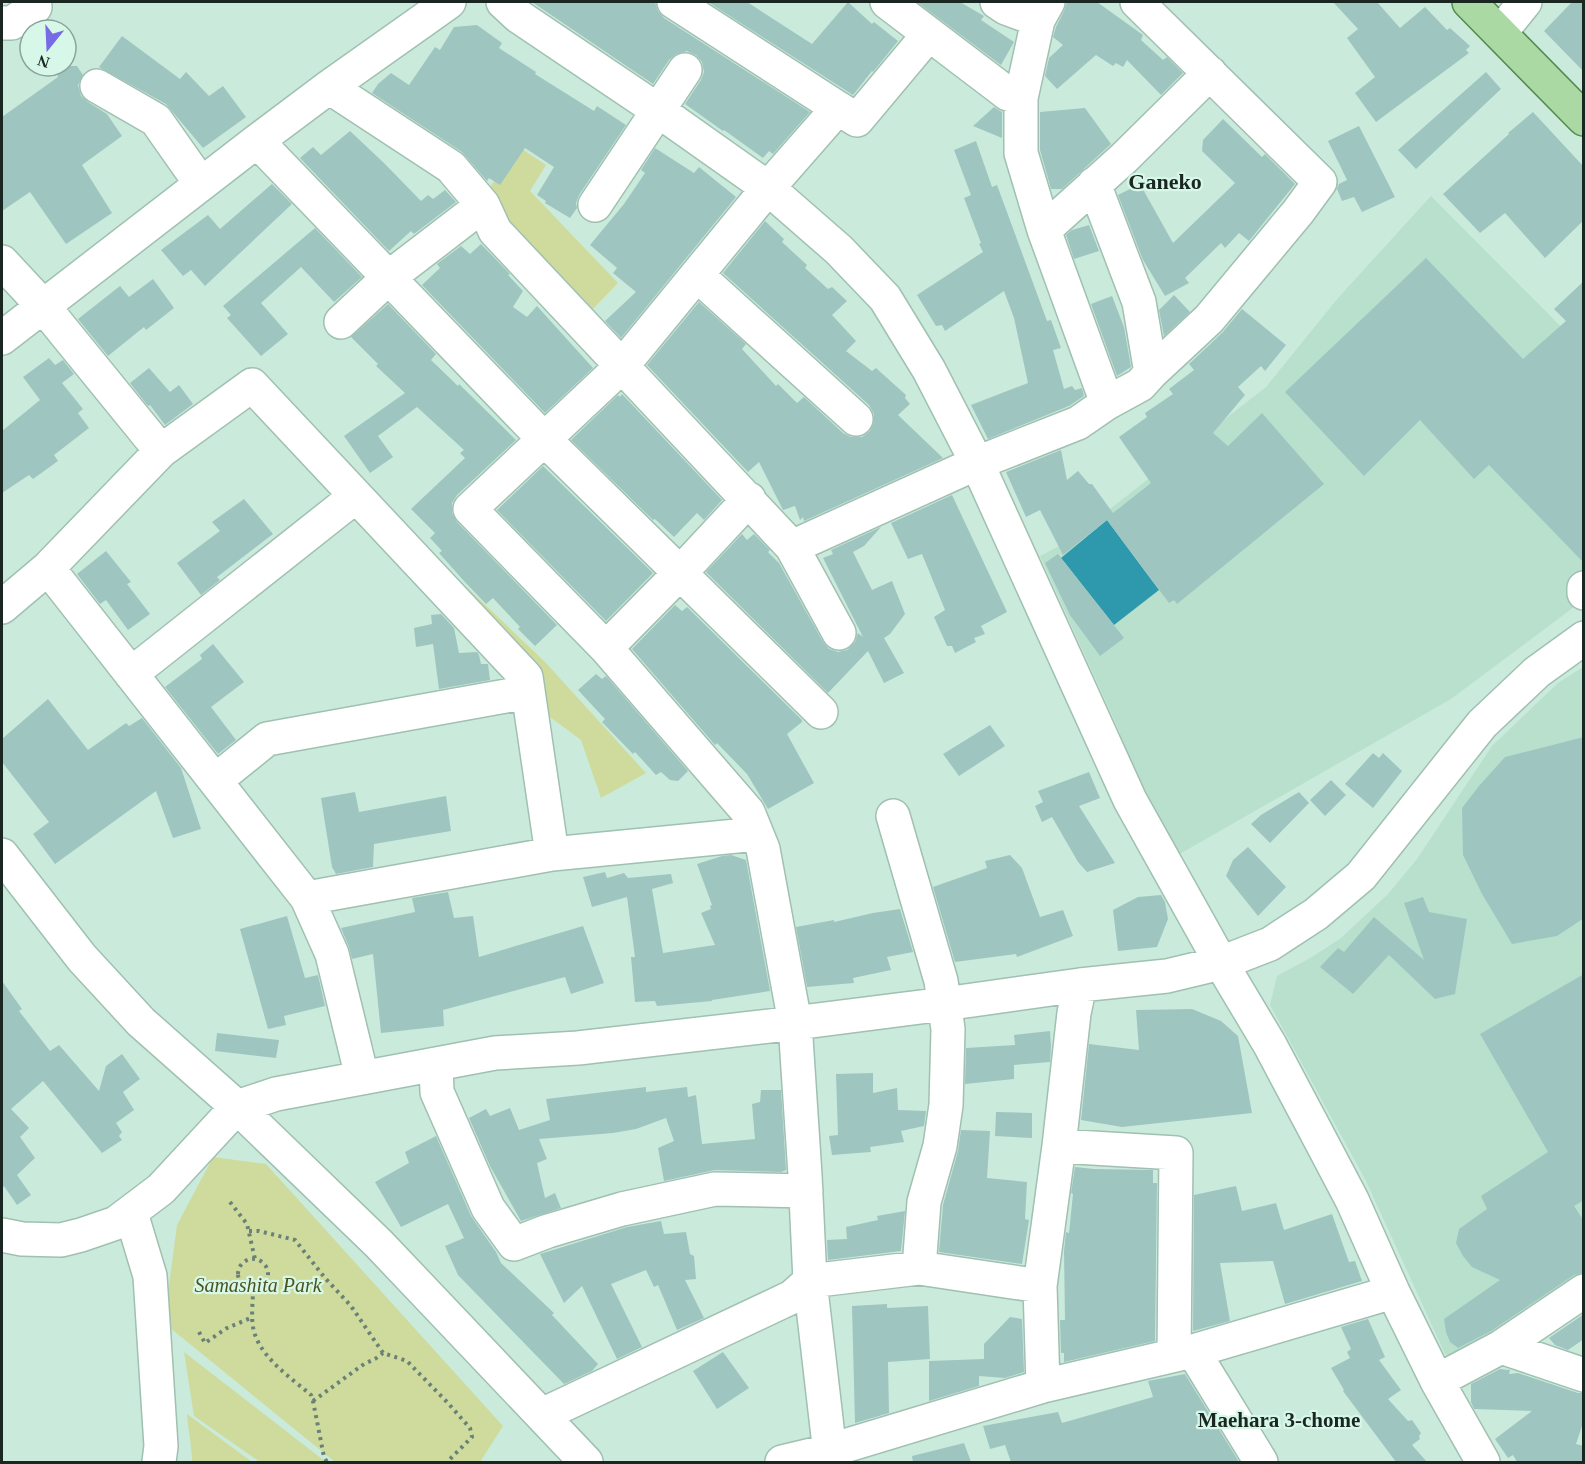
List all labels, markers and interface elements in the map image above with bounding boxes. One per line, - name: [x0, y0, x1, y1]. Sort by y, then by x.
- north arrow: [18, 18, 78, 78]
- text: N: [35, 52, 52, 72]
- district label: Ganeko: [1128, 169, 1202, 194]
- park label: Samashita Park: [194, 1274, 323, 1296]
- district label: Maehara 3-chome: [1198, 1408, 1360, 1432]

